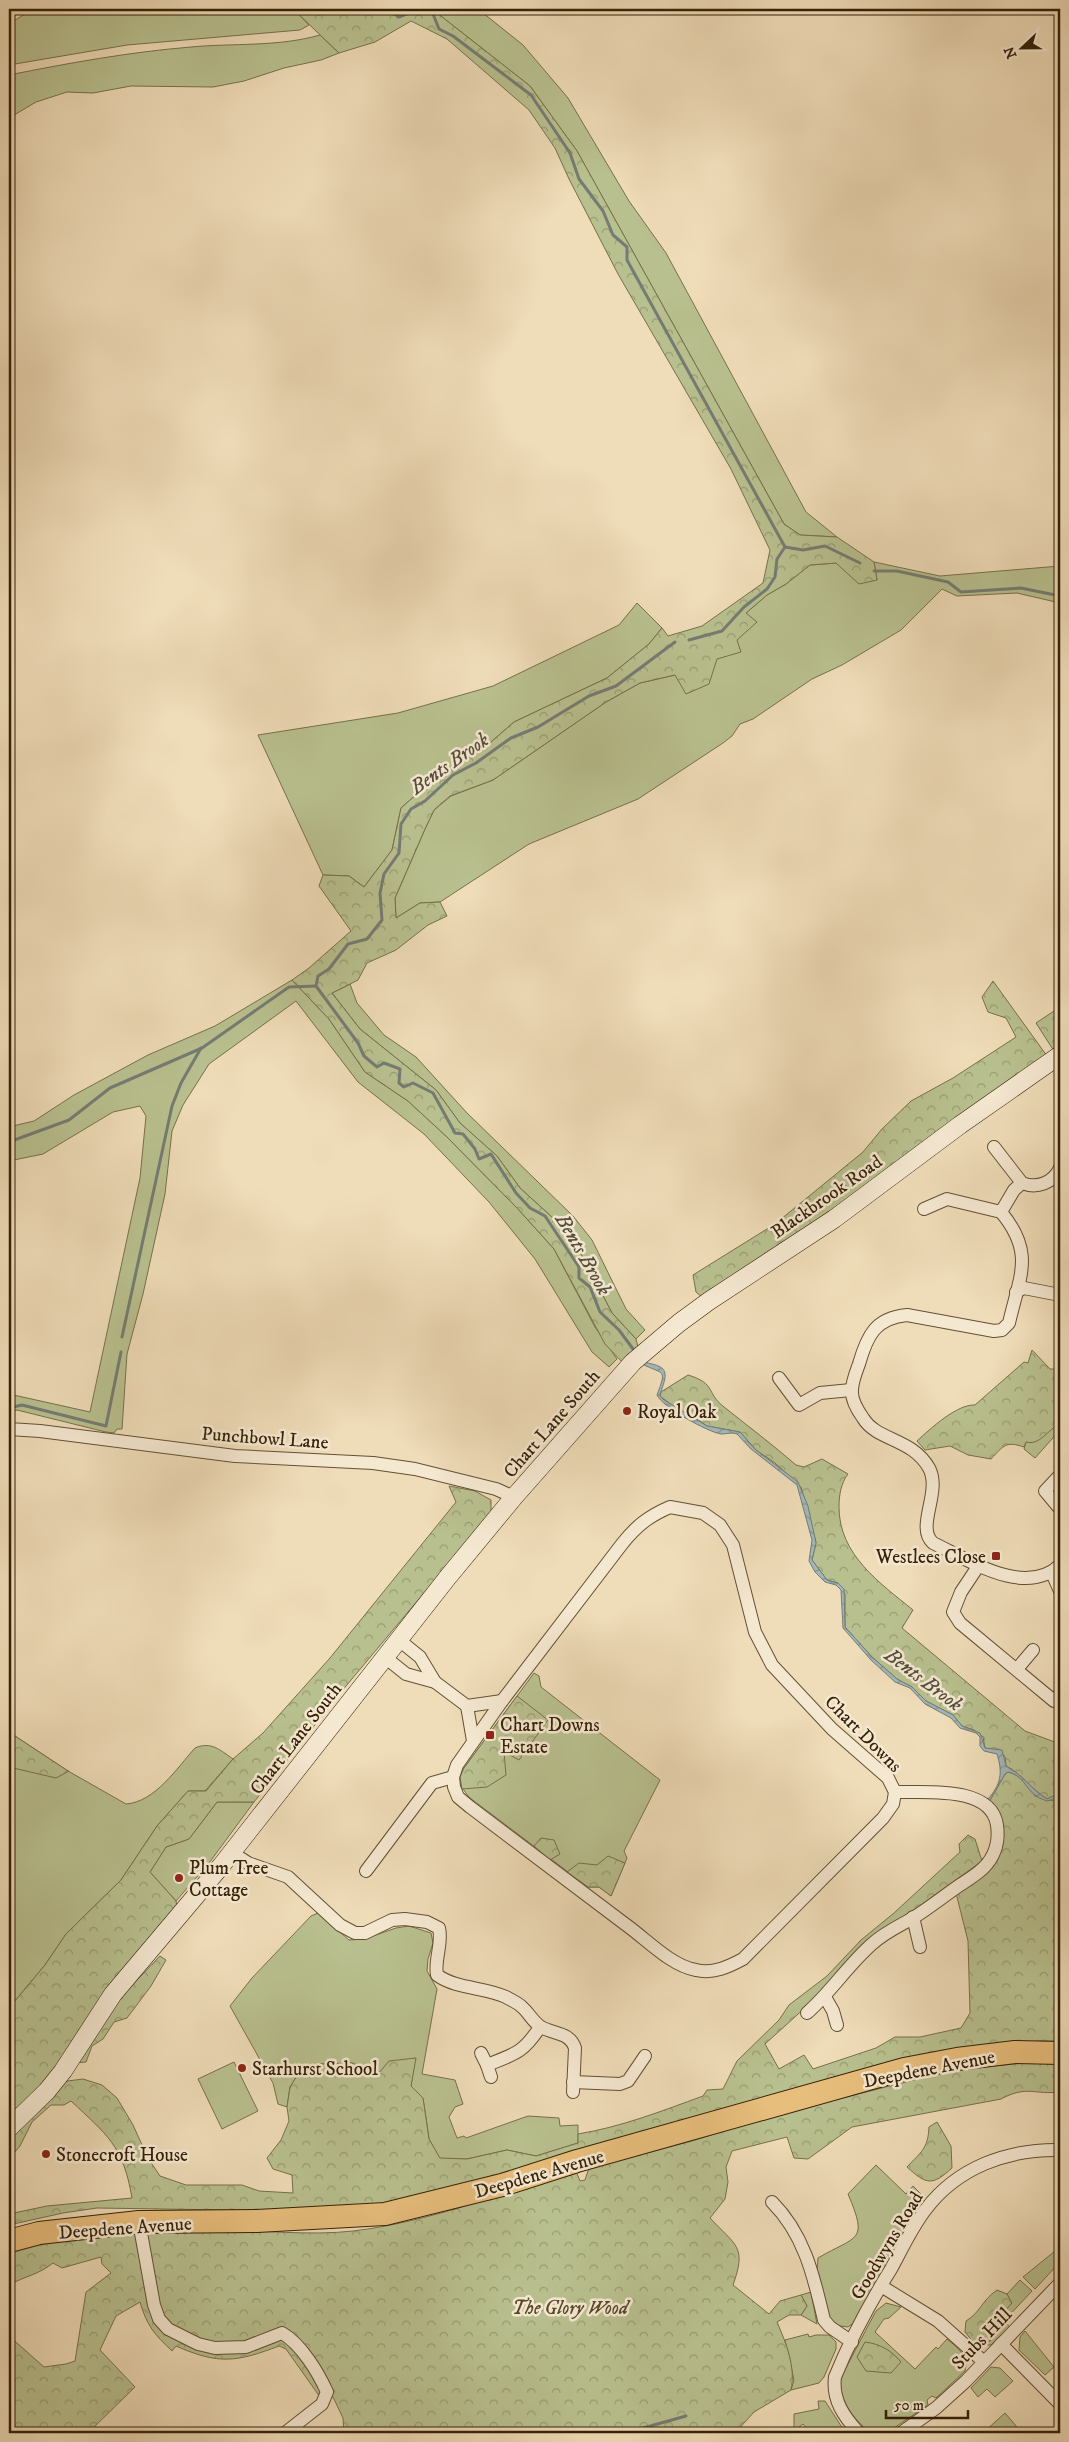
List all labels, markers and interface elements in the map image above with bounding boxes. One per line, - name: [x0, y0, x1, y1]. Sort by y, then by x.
- north arrow: [996, 22, 1046, 72]
- text: N: [1000, 43, 1021, 61]
- water label: Bents Brook: [405, 728, 495, 801]
- street label: Blackbrook Road: [767, 1150, 887, 1244]
- water label: Bents Brook: [549, 1209, 616, 1301]
- street label: Chart Lane South: [499, 1365, 605, 1483]
- place label: Royal Oak: [637, 1401, 717, 1424]
- marker: Royal Oak: [621, 1405, 633, 1417]
- street label: Punchbowl Lane: [201, 1423, 329, 1454]
- place label: Westlees Close: [875, 1546, 986, 1569]
- marker: Westlees Close: [990, 1550, 1002, 1562]
- water label: Bents Brook: [879, 1642, 967, 1718]
- street label: Chart Lane South: [245, 1678, 347, 1800]
- street label: Chart Downs: [820, 1691, 906, 1777]
- place label: Chart Downs Estate: [500, 1714, 600, 1759]
- marker: Chart Downs Estate: [484, 1729, 496, 1741]
- place label: Plum Tree Cottage: [189, 1857, 268, 1902]
- marker: Plum Tree Cottage: [173, 1872, 185, 1884]
- street label: Deepdene Avenue: [862, 2045, 997, 2093]
- place label: Starhurst School: [252, 2058, 378, 2081]
- marker: Starhurst School: [236, 2062, 248, 2074]
- place label: Stonecroft House: [56, 2144, 188, 2167]
- street label: Deepdene Avenue: [472, 2145, 607, 2204]
- marker: Stonecroft House: [40, 2148, 52, 2160]
- street label: Goodwyns Road: [846, 2187, 929, 2304]
- street label: Deepdene Avenue: [58, 2212, 193, 2245]
- park label: The Glory Wood: [512, 2297, 631, 2320]
- street label: Stubs Hill: [947, 2303, 1017, 2375]
- scale bar: [886, 2387, 969, 2419]
- text: 50 m: [894, 2396, 924, 2415]

